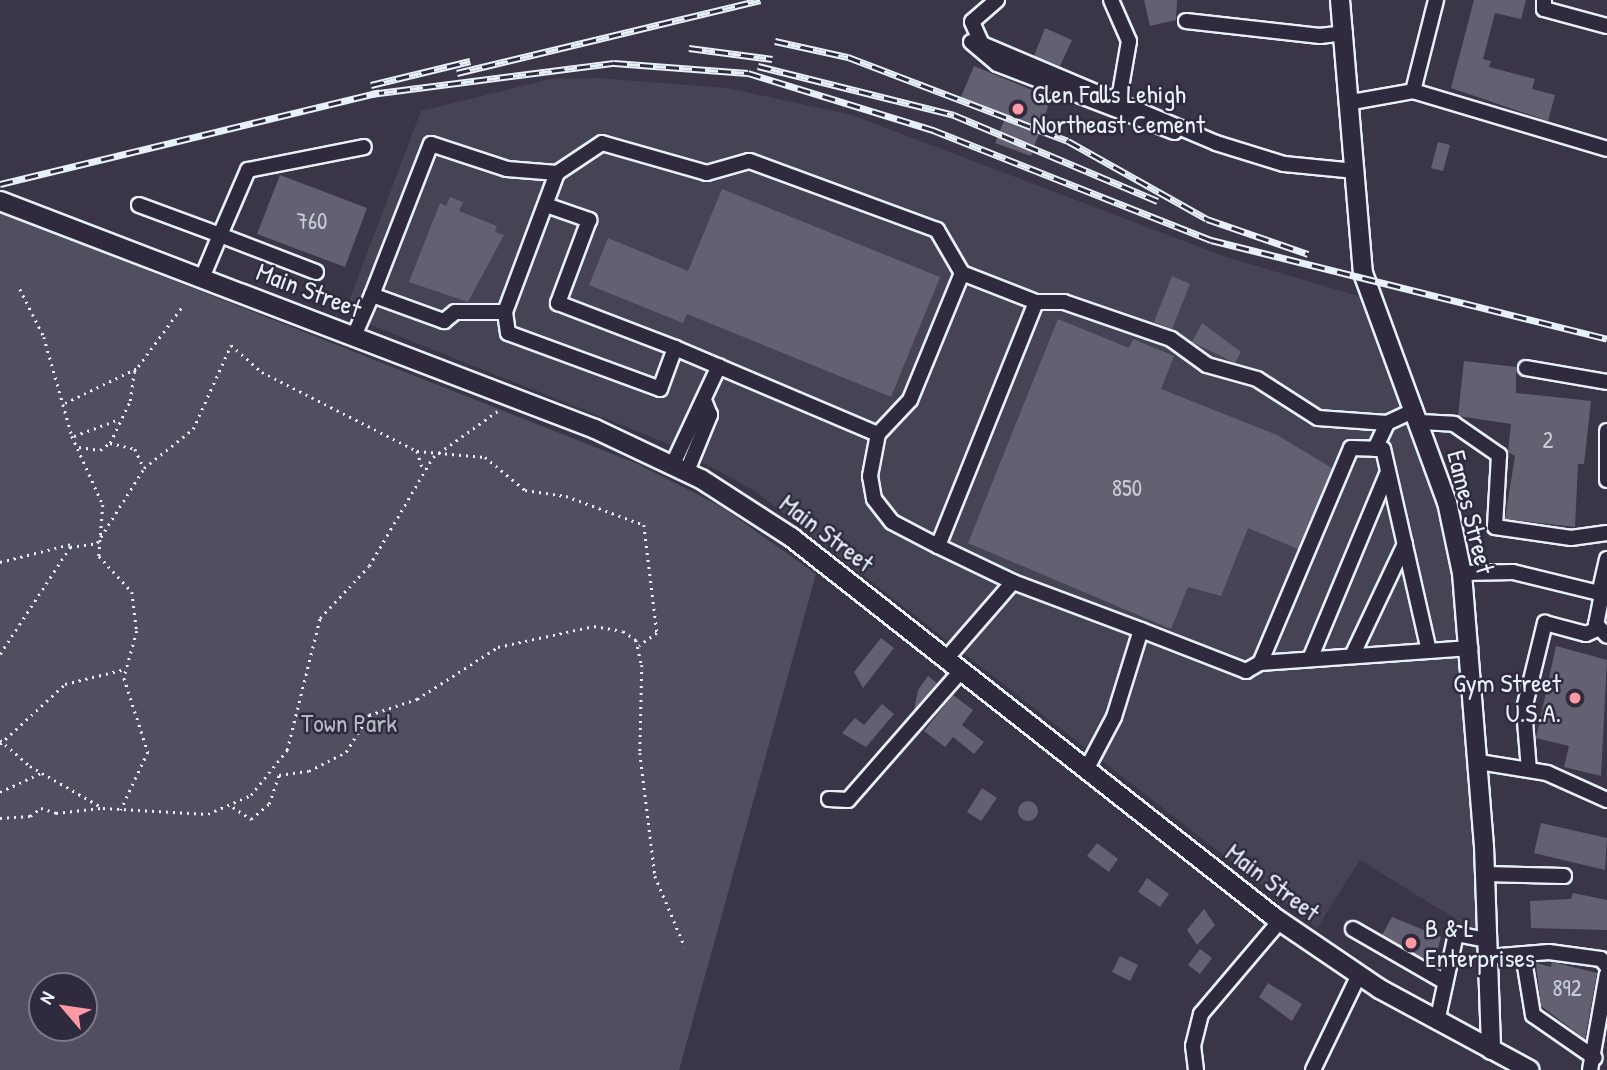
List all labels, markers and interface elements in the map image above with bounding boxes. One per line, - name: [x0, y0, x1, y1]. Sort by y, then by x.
- place label: Glen Falls Lehigh Northeast Cement: [1032, 78, 1205, 140]
- marker: Glen Falls Lehigh Northeast Cement: [1010, 101, 1026, 117]
- house number: 760: [297, 207, 327, 235]
- street label: Main Street: [252, 256, 366, 324]
- house number: 2: [1543, 426, 1553, 454]
- street label: Eames Street: [1441, 447, 1501, 577]
- house number: 850: [1112, 474, 1142, 502]
- street label: Main Street: [774, 488, 880, 578]
- place label: Gym Street U.S.A.: [1453, 667, 1561, 728]
- marker: Gym Street U.S.A.: [1567, 690, 1583, 706]
- park label: Town Park: [301, 707, 397, 739]
- street label: Main Street: [1220, 837, 1326, 927]
- place label: B & L Enterprises: [1425, 912, 1535, 974]
- marker: B & L Enterprises: [1403, 935, 1419, 951]
- north arrow: [28, 972, 98, 1042]
- house number: 892: [1552, 974, 1582, 1002]
- text: N: [33, 987, 60, 1009]

